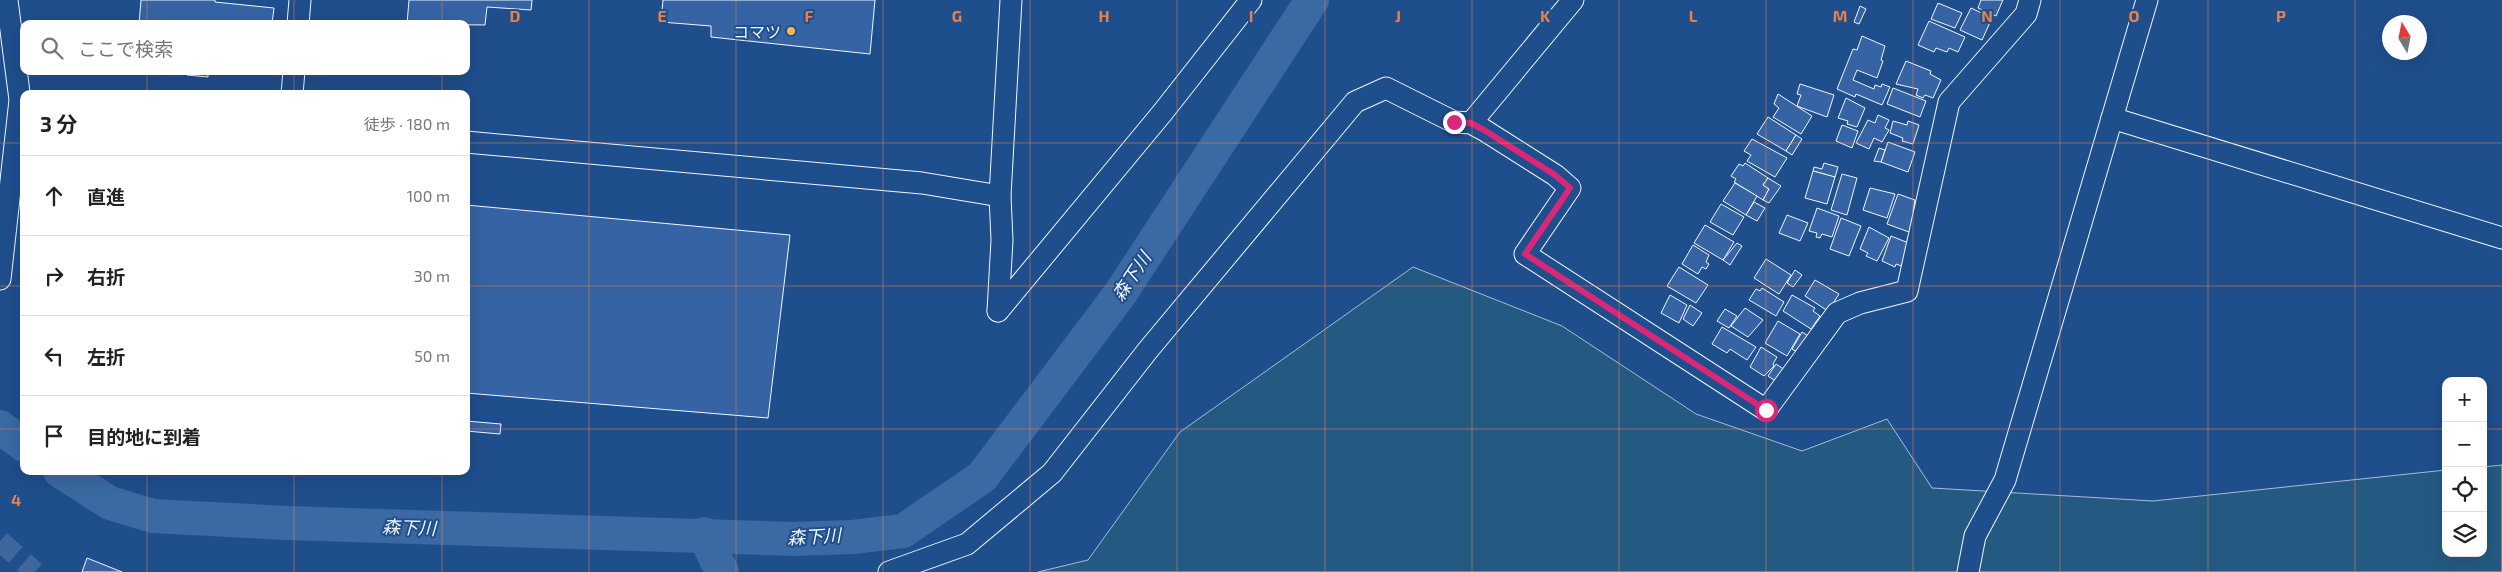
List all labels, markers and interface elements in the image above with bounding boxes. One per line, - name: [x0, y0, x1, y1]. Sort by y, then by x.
- text: D: [510, 6, 521, 25]
- text: E: [657, 6, 667, 25]
- text: F: [805, 6, 814, 25]
- text: G: [952, 6, 962, 25]
- text: H: [1098, 6, 1110, 25]
- text: I: [1249, 6, 1253, 25]
- text: J: [1395, 6, 1401, 25]
- text: K: [1540, 6, 1551, 25]
- text: L: [1689, 6, 1698, 25]
- text: M: [1833, 6, 1847, 25]
- text: N: [1981, 6, 1993, 25]
- text: O: [2128, 6, 2140, 25]
- text: P: [2276, 6, 2286, 25]
- north arrow: [2382, 15, 2427, 60]
- search box: [20, 20, 470, 75]
- place label: コマツ: [733, 22, 781, 41]
- marker: コマツ: [785, 25, 797, 37]
- icon: search: [38, 34, 66, 62]
- text: ここで検索: [78, 37, 173, 60]
- text: 3 分: [40, 111, 77, 136]
- route end: [1443, 111, 1466, 134]
- text: 徒歩 · 180 m: [364, 114, 450, 133]
- icon: ahead: [40, 182, 68, 210]
- text: 直進: [87, 185, 125, 208]
- text: 100 m: [407, 186, 450, 205]
- water label: 森下川: [1107, 246, 1156, 305]
- icon: right: [40, 262, 68, 290]
- text: 右折: [87, 265, 125, 288]
- text: 30 m: [414, 266, 450, 285]
- icon: left: [40, 342, 68, 370]
- text: 左折: [87, 345, 125, 368]
- text: 50 m: [414, 346, 450, 365]
- map controls: [2442, 377, 2487, 557]
- button: +: [2442, 377, 2487, 422]
- route start: [1755, 399, 1778, 422]
- icon: arrive: [40, 422, 68, 450]
- button: −: [2442, 422, 2487, 467]
- text: 目的地に到着: [87, 425, 201, 448]
- button: locate: [2442, 467, 2487, 512]
- text: 4: [11, 490, 21, 509]
- button: layers: [2442, 512, 2487, 557]
- water label: 森下川: [382, 515, 438, 539]
- water label: 森下川: [786, 523, 844, 548]

